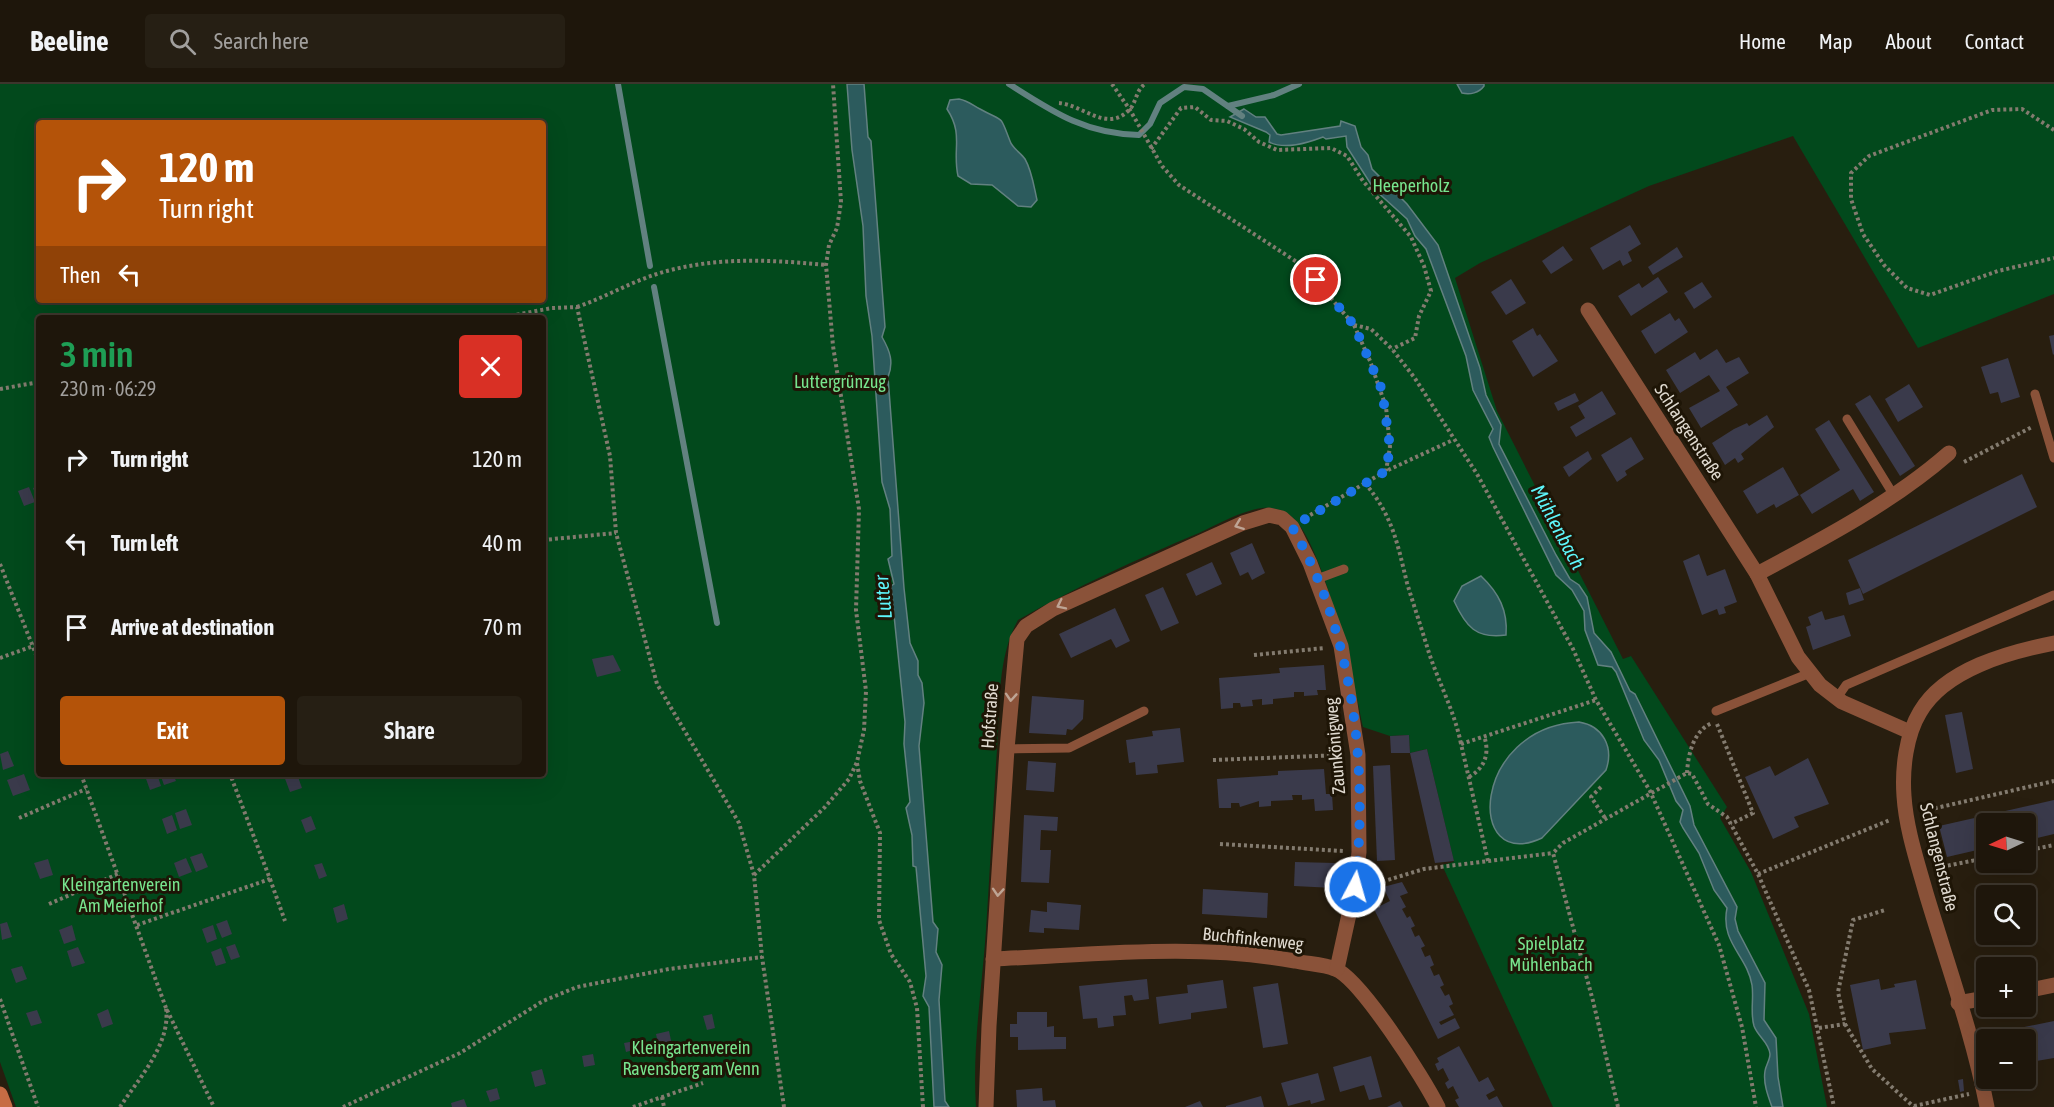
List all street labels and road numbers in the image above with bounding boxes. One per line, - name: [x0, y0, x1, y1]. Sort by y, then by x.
- street label: Schlangenstraße: [1650, 380, 1728, 484]
- street label: Hofstraße: [977, 683, 1002, 749]
- street label: Zaunkönigweg: [1320, 697, 1349, 795]
- street label: Schlangenstraße: [1916, 801, 1963, 913]
- street label: Buchfinkenweg: [1202, 923, 1305, 954]

